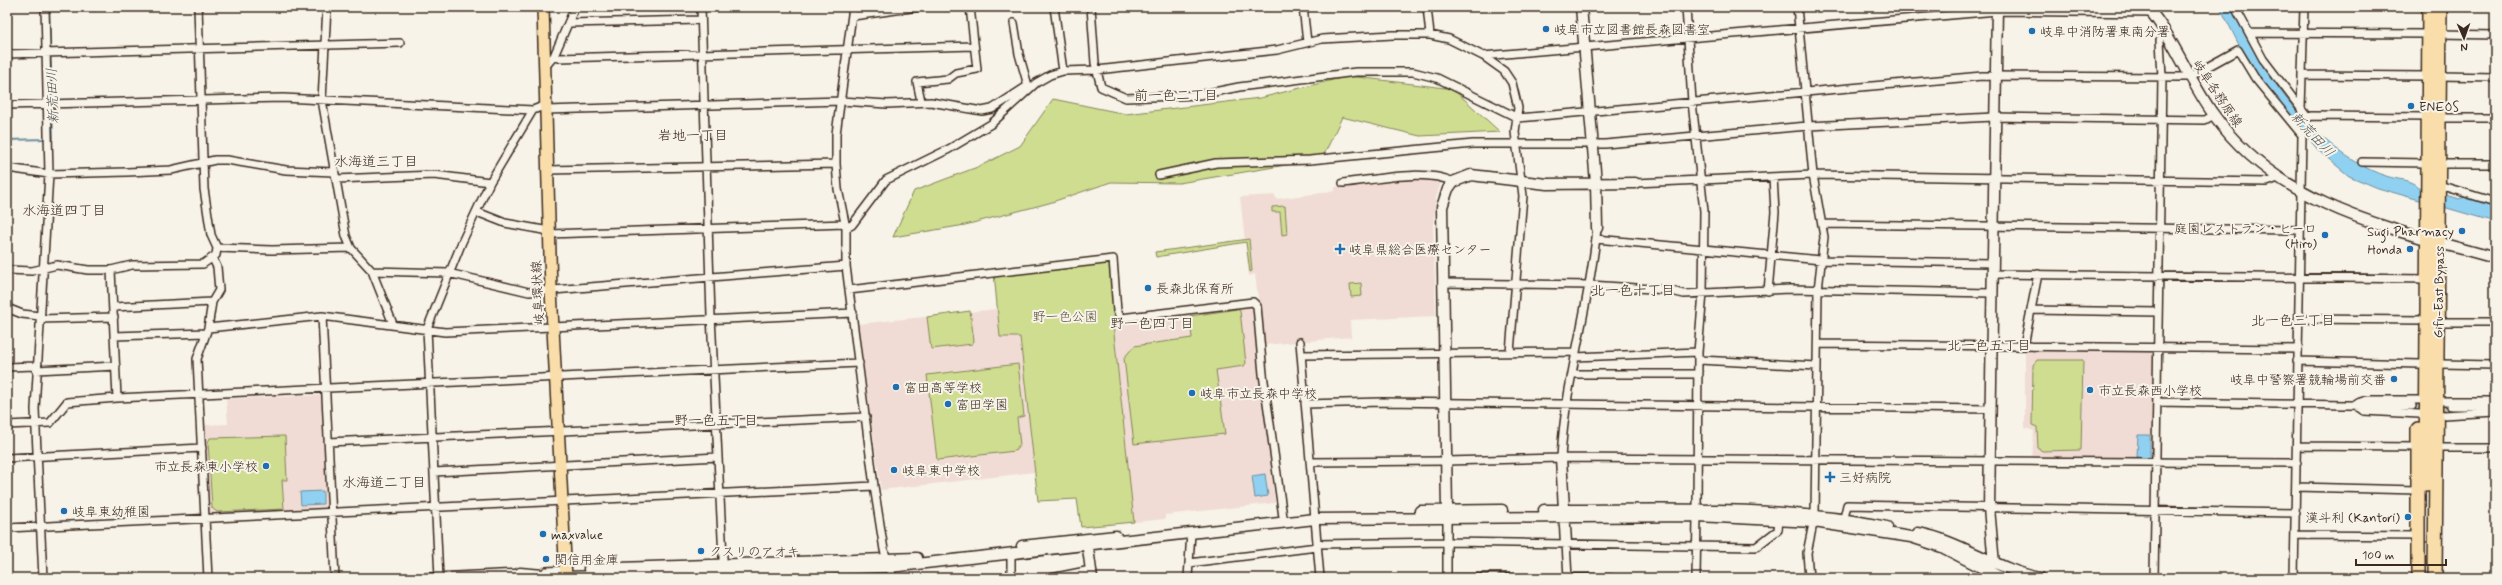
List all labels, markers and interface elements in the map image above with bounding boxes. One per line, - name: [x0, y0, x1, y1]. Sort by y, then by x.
- north arrow: [2444, 18, 2484, 58]
- place label: 岐阜市立図書館長森図書室: [1554, 22, 1710, 39]
- marker: 岐阜市立図書館長森図書室: [1541, 24, 1551, 34]
- place label: 岐阜中消防署東南分署: [2040, 24, 2170, 41]
- marker: 岐阜中消防署東南分署: [2027, 26, 2037, 36]
- text: N: [2460, 40, 2468, 54]
- street label: 岐阜各務原線: [2188, 57, 2246, 132]
- water label: 新荒田川: [43, 68, 63, 124]
- district label: 前一色二丁目: [1134, 87, 1218, 105]
- place label: ENEOS: [2419, 99, 2459, 116]
- marker: ENEOS: [2406, 101, 2416, 111]
- water label: 新荒田川: [2287, 108, 2338, 161]
- district label: 岩地一丁目: [658, 127, 728, 145]
- district label: 水海道三丁目: [334, 153, 418, 171]
- district label: 水海道四丁目: [22, 202, 106, 220]
- place label: 庭園レストラン・ヒーロ (Hiro): [2174, 221, 2317, 253]
- place label: Sugi Pharmacy: [2367, 224, 2454, 243]
- marker: Sugi Pharmacy: [2457, 226, 2467, 236]
- marker: 庭園レストラン・ヒーロ (Hiro): [2320, 230, 2330, 240]
- place label: 岐阜県総合医療センター: [1349, 242, 1491, 259]
- place label: Honda: [2368, 242, 2402, 259]
- marker: 岐阜県総合医療センター: [1334, 243, 1346, 255]
- marker: Honda: [2405, 244, 2415, 254]
- street label: Gifu-East Bypass: [2430, 246, 2449, 338]
- street label: 岐阜環状線: [528, 259, 549, 326]
- place label: 長森北保育所: [1156, 281, 1234, 298]
- district label: 北一色十丁目: [1591, 282, 1675, 300]
- marker: 長森北保育所: [1143, 283, 1153, 293]
- park label: 野一色公園: [1032, 309, 1098, 326]
- district label: 北一色三丁目: [2251, 312, 2335, 330]
- district label: 野一色四丁目: [1110, 315, 1194, 333]
- district label: 北一色五丁目: [1947, 337, 2031, 355]
- place label: 岐阜中警察署競輪場前交番: [2230, 372, 2386, 389]
- marker: 岐阜中警察署競輪場前交番: [2389, 374, 2399, 384]
- place label: 富田高等学校: [904, 380, 982, 397]
- marker: 富田高等学校: [891, 382, 901, 392]
- place label: 市立長森西小学校: [2098, 383, 2202, 400]
- marker: 市立長森西小学校: [2085, 385, 2095, 395]
- place label: 岐阜市立長森中学校: [1200, 386, 1317, 403]
- marker: 岐阜市立長森中学校: [1187, 388, 1197, 398]
- place label: 富田学園: [956, 397, 1008, 414]
- marker: 富田学園: [943, 399, 953, 409]
- district label: 野一色五丁目: [674, 412, 758, 430]
- place label: 市立長森東小学校: [154, 459, 258, 476]
- marker: 市立長森東小学校: [261, 461, 271, 471]
- place label: 岐阜東中学校: [902, 463, 980, 480]
- marker: 岐阜東中学校: [889, 465, 899, 475]
- place label: 三好病院: [1839, 470, 1891, 487]
- marker: 三好病院: [1824, 471, 1836, 483]
- district label: 水海道二丁目: [342, 474, 426, 492]
- place label: 岐阜東幼稚園: [72, 504, 150, 521]
- marker: 岐阜東幼稚園: [59, 506, 69, 516]
- place label: 漢斗利 (Kantori): [2305, 510, 2400, 527]
- marker: 漢斗利 (Kantori): [2403, 512, 2413, 522]
- place label: maxvalue: [551, 527, 603, 544]
- marker: maxvalue: [538, 529, 548, 539]
- scale bar: [2356, 541, 2446, 567]
- place label: クスリのアオキ: [709, 544, 800, 561]
- marker: クスリのアオキ: [696, 546, 706, 556]
- text: 100 m: [2362, 548, 2394, 564]
- place label: 関信用金庫: [554, 552, 619, 569]
- marker: 関信用金庫: [541, 554, 551, 564]

